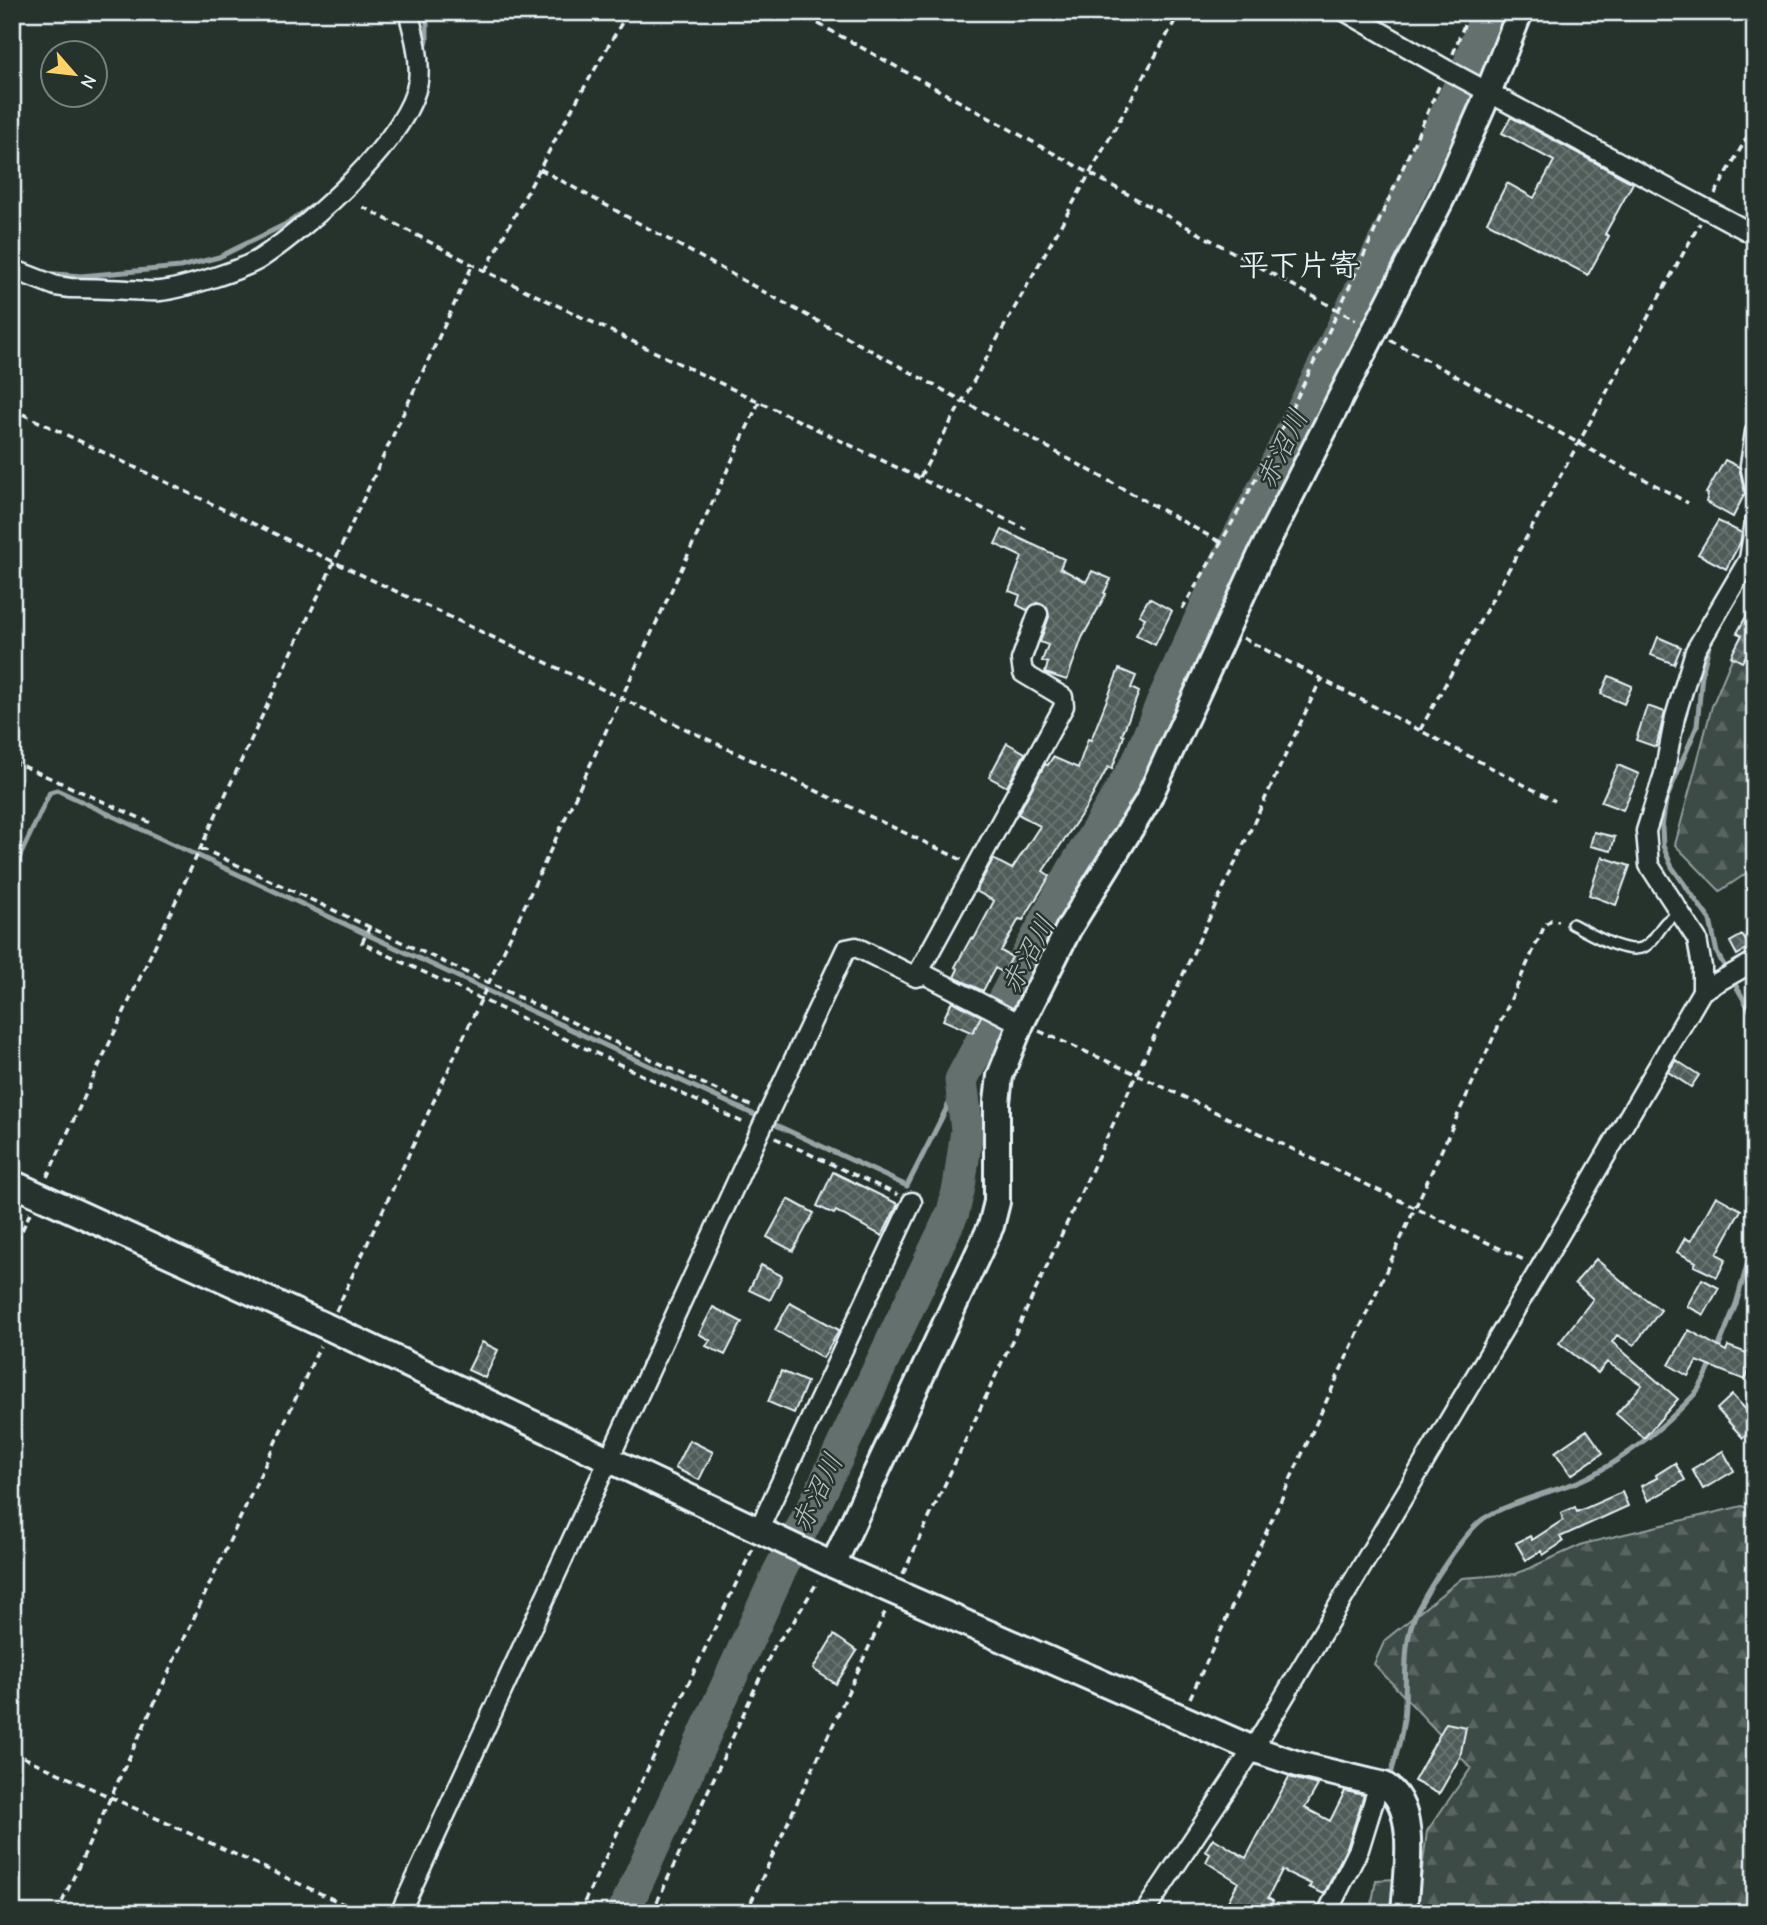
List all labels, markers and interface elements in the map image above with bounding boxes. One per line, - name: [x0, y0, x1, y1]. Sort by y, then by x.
- north arrow: [38, 38, 108, 108]
- text: N: [76, 71, 101, 92]
- district label: 平下片寄: [1239, 248, 1359, 283]
- water label: 赤沼川: [1249, 404, 1315, 494]
- water label: 赤沼川: [994, 910, 1062, 1000]
- water label: 赤沼川: [784, 1448, 850, 1538]

